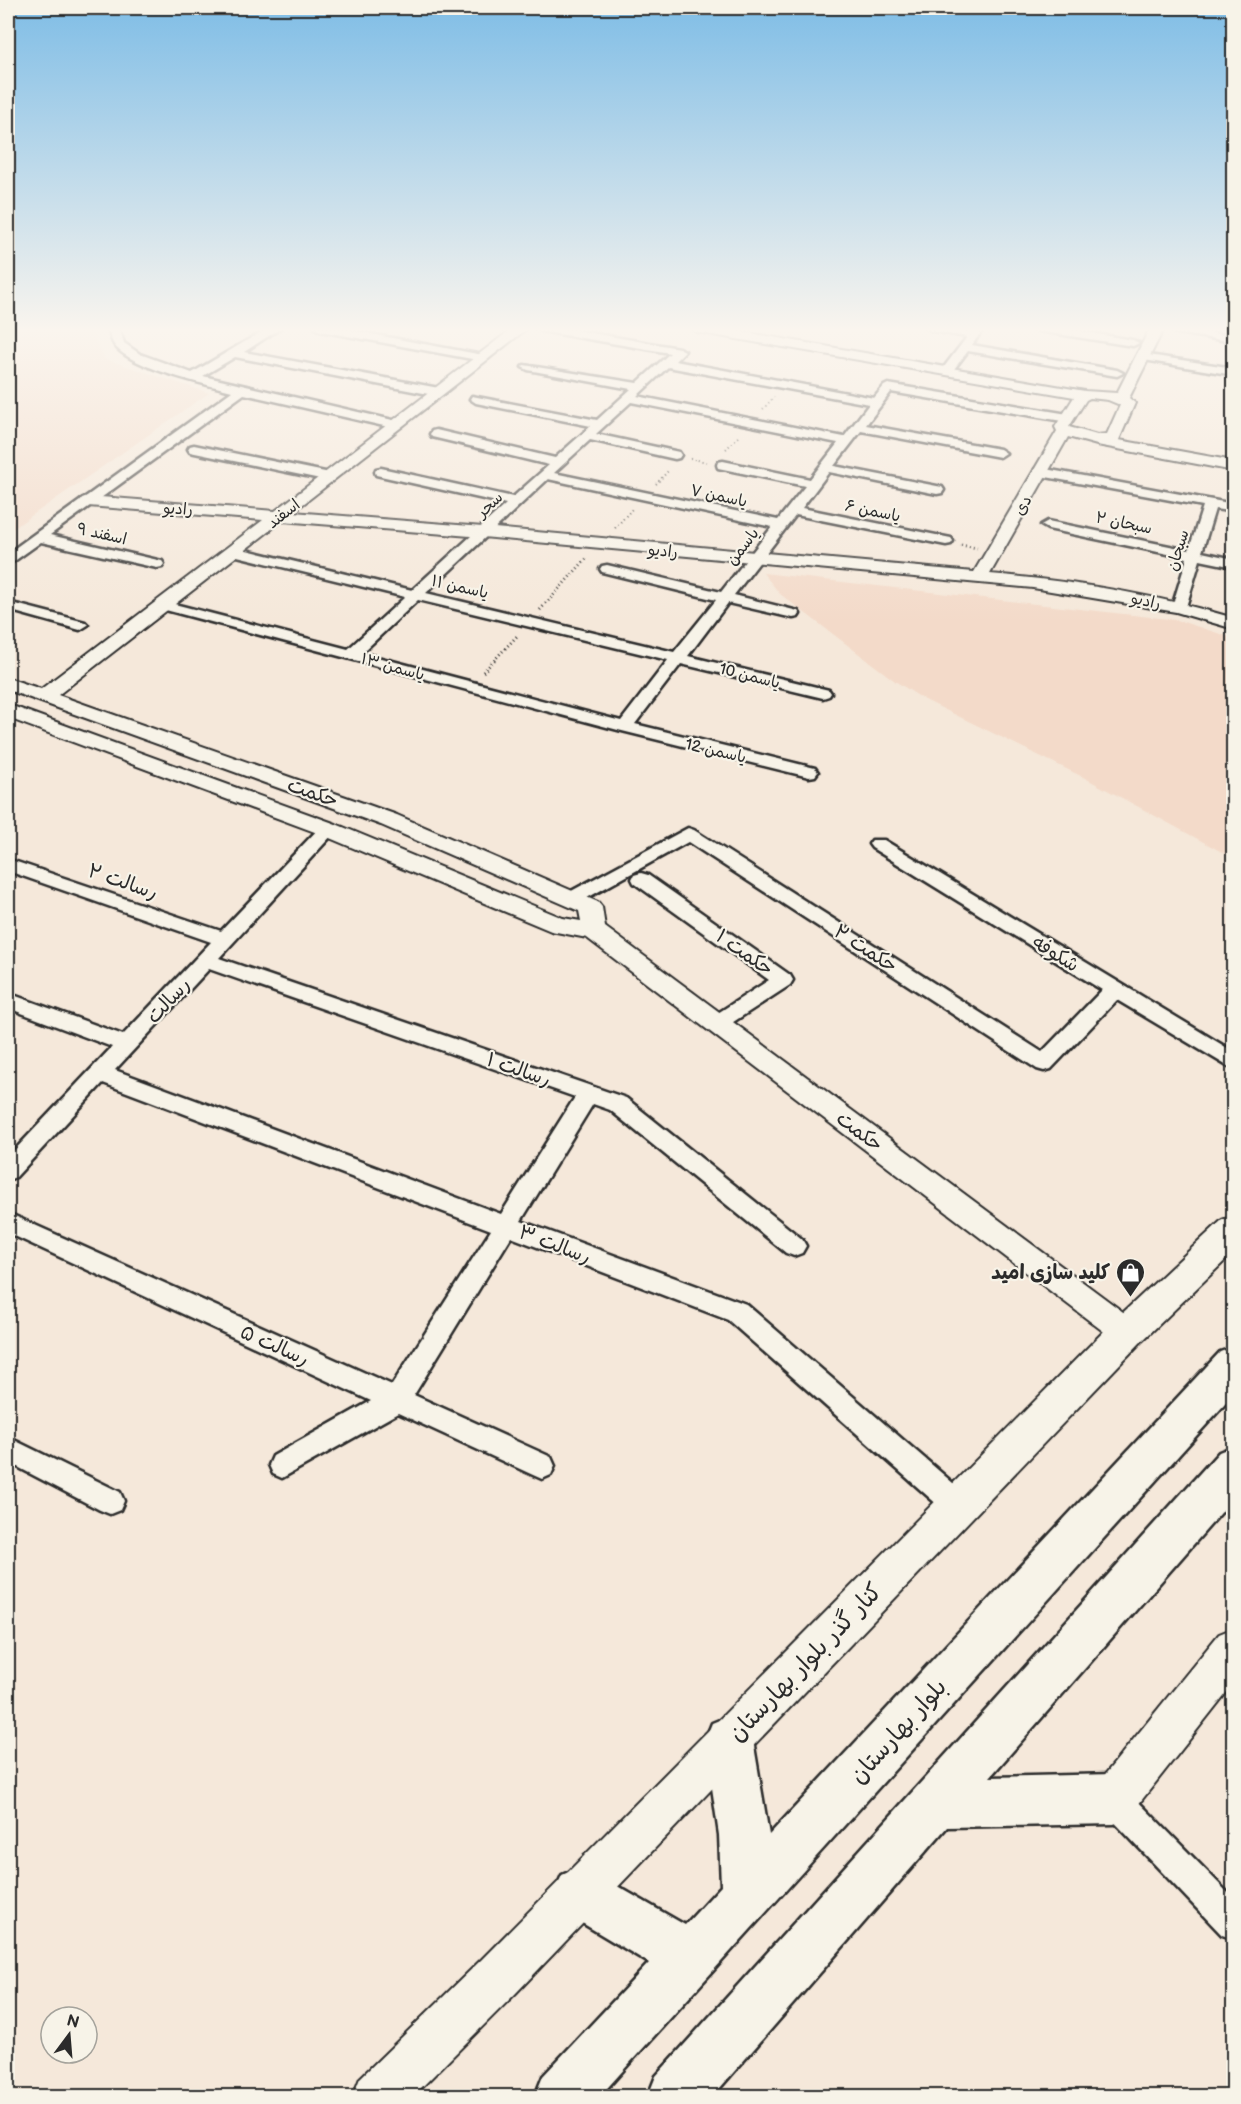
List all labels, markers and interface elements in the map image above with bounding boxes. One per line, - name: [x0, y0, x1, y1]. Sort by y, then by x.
- street label: یاسمن ۷: [688, 481, 749, 512]
- street label: سحر: [471, 488, 507, 523]
- street label: دی: [1010, 492, 1036, 519]
- street label: اسفند: [264, 495, 304, 533]
- street label: یاسمن ۶: [843, 496, 902, 527]
- street label: رادیو: [161, 499, 193, 520]
- street label: سبحان ۲: [1094, 508, 1154, 539]
- street label: اسفند ۹: [75, 519, 129, 549]
- street label: یاسمن: [723, 524, 764, 569]
- street label: سبحان: [1163, 528, 1194, 573]
- street label: رادیو: [646, 540, 679, 563]
- street label: یاسمن ۱۱: [429, 572, 490, 603]
- street label: رادیو: [1128, 589, 1162, 614]
- street label: یاسمن ۱۳: [359, 650, 427, 685]
- street label: یاسمن 10: [717, 660, 782, 693]
- street label: یاسمن 12: [683, 735, 748, 768]
- street label: حکمت: [284, 773, 341, 813]
- street label: رسالت ۲: [84, 859, 161, 905]
- street label: حکمت ۲: [829, 919, 902, 978]
- street label: حکمت ۱: [711, 924, 778, 981]
- street label: شکوفه: [1028, 930, 1083, 977]
- street label: رسالت: [142, 973, 196, 1028]
- street label: رسالت ۱: [483, 1048, 554, 1092]
- street label: حکمت: [831, 1106, 887, 1157]
- street label: رسالت ۳: [515, 1220, 594, 1270]
- shop icon: کلید سازی امید: [1115, 1256, 1147, 1298]
- place label: کلید سازی امید: [991, 1261, 1110, 1285]
- street label: رسالت ۵: [236, 1320, 313, 1372]
- street label: کنار گذر بلوار بهارستان: [722, 1577, 888, 1748]
- street label: بلوار بهارستان: [844, 1673, 953, 1790]
- north arrow: [39, 2005, 99, 2065]
- text: N: [64, 2011, 81, 2033]

